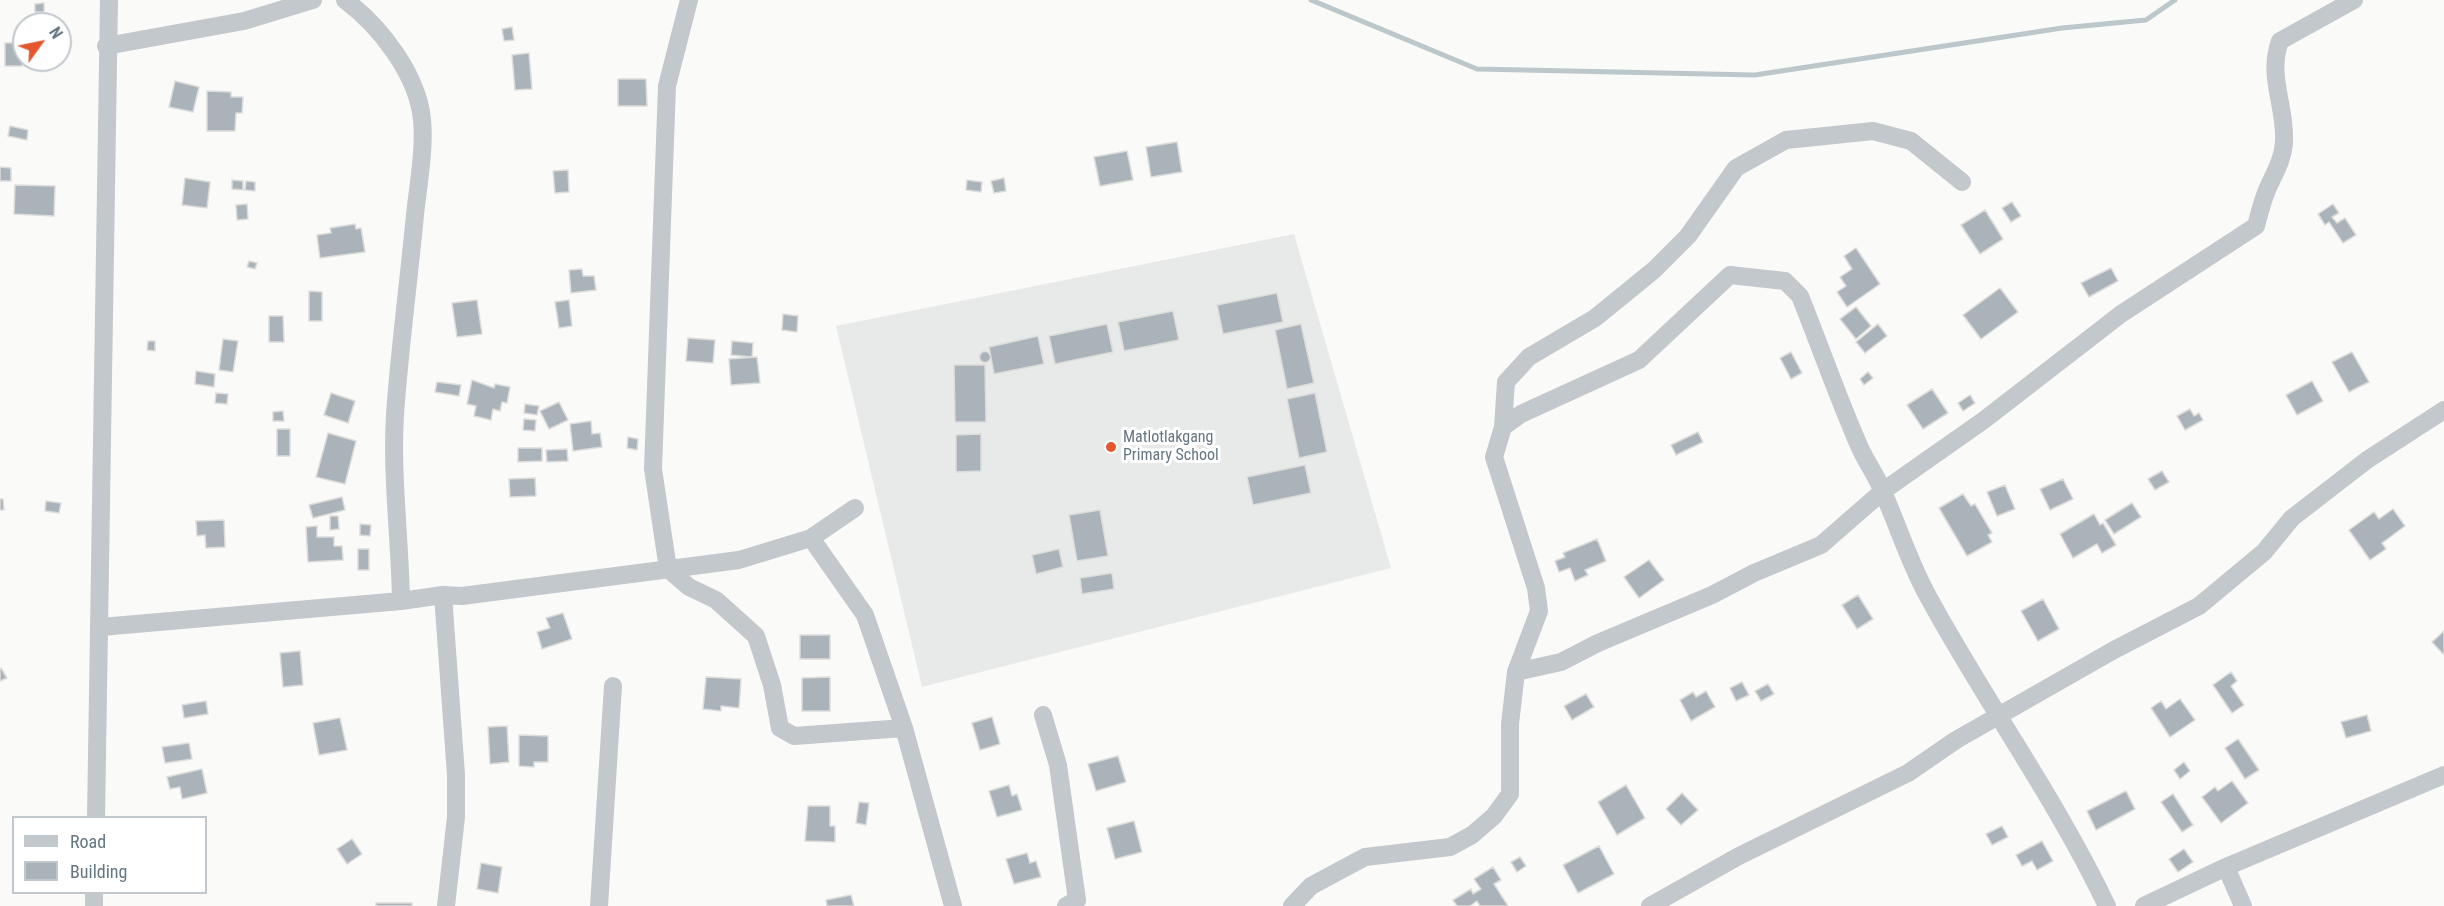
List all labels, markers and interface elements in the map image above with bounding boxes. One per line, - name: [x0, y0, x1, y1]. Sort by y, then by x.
- north arrow: [12, 12, 72, 72]
- text: N: [45, 24, 66, 42]
- place label: Matlotlakgang Primary School: [1123, 428, 1219, 466]
- marker: Matlotlakgang Primary School: [1104, 440, 1118, 454]
- legend: [12, 816, 207, 894]
- text: Road: [70, 831, 106, 852]
- text: Building: [70, 861, 127, 882]

